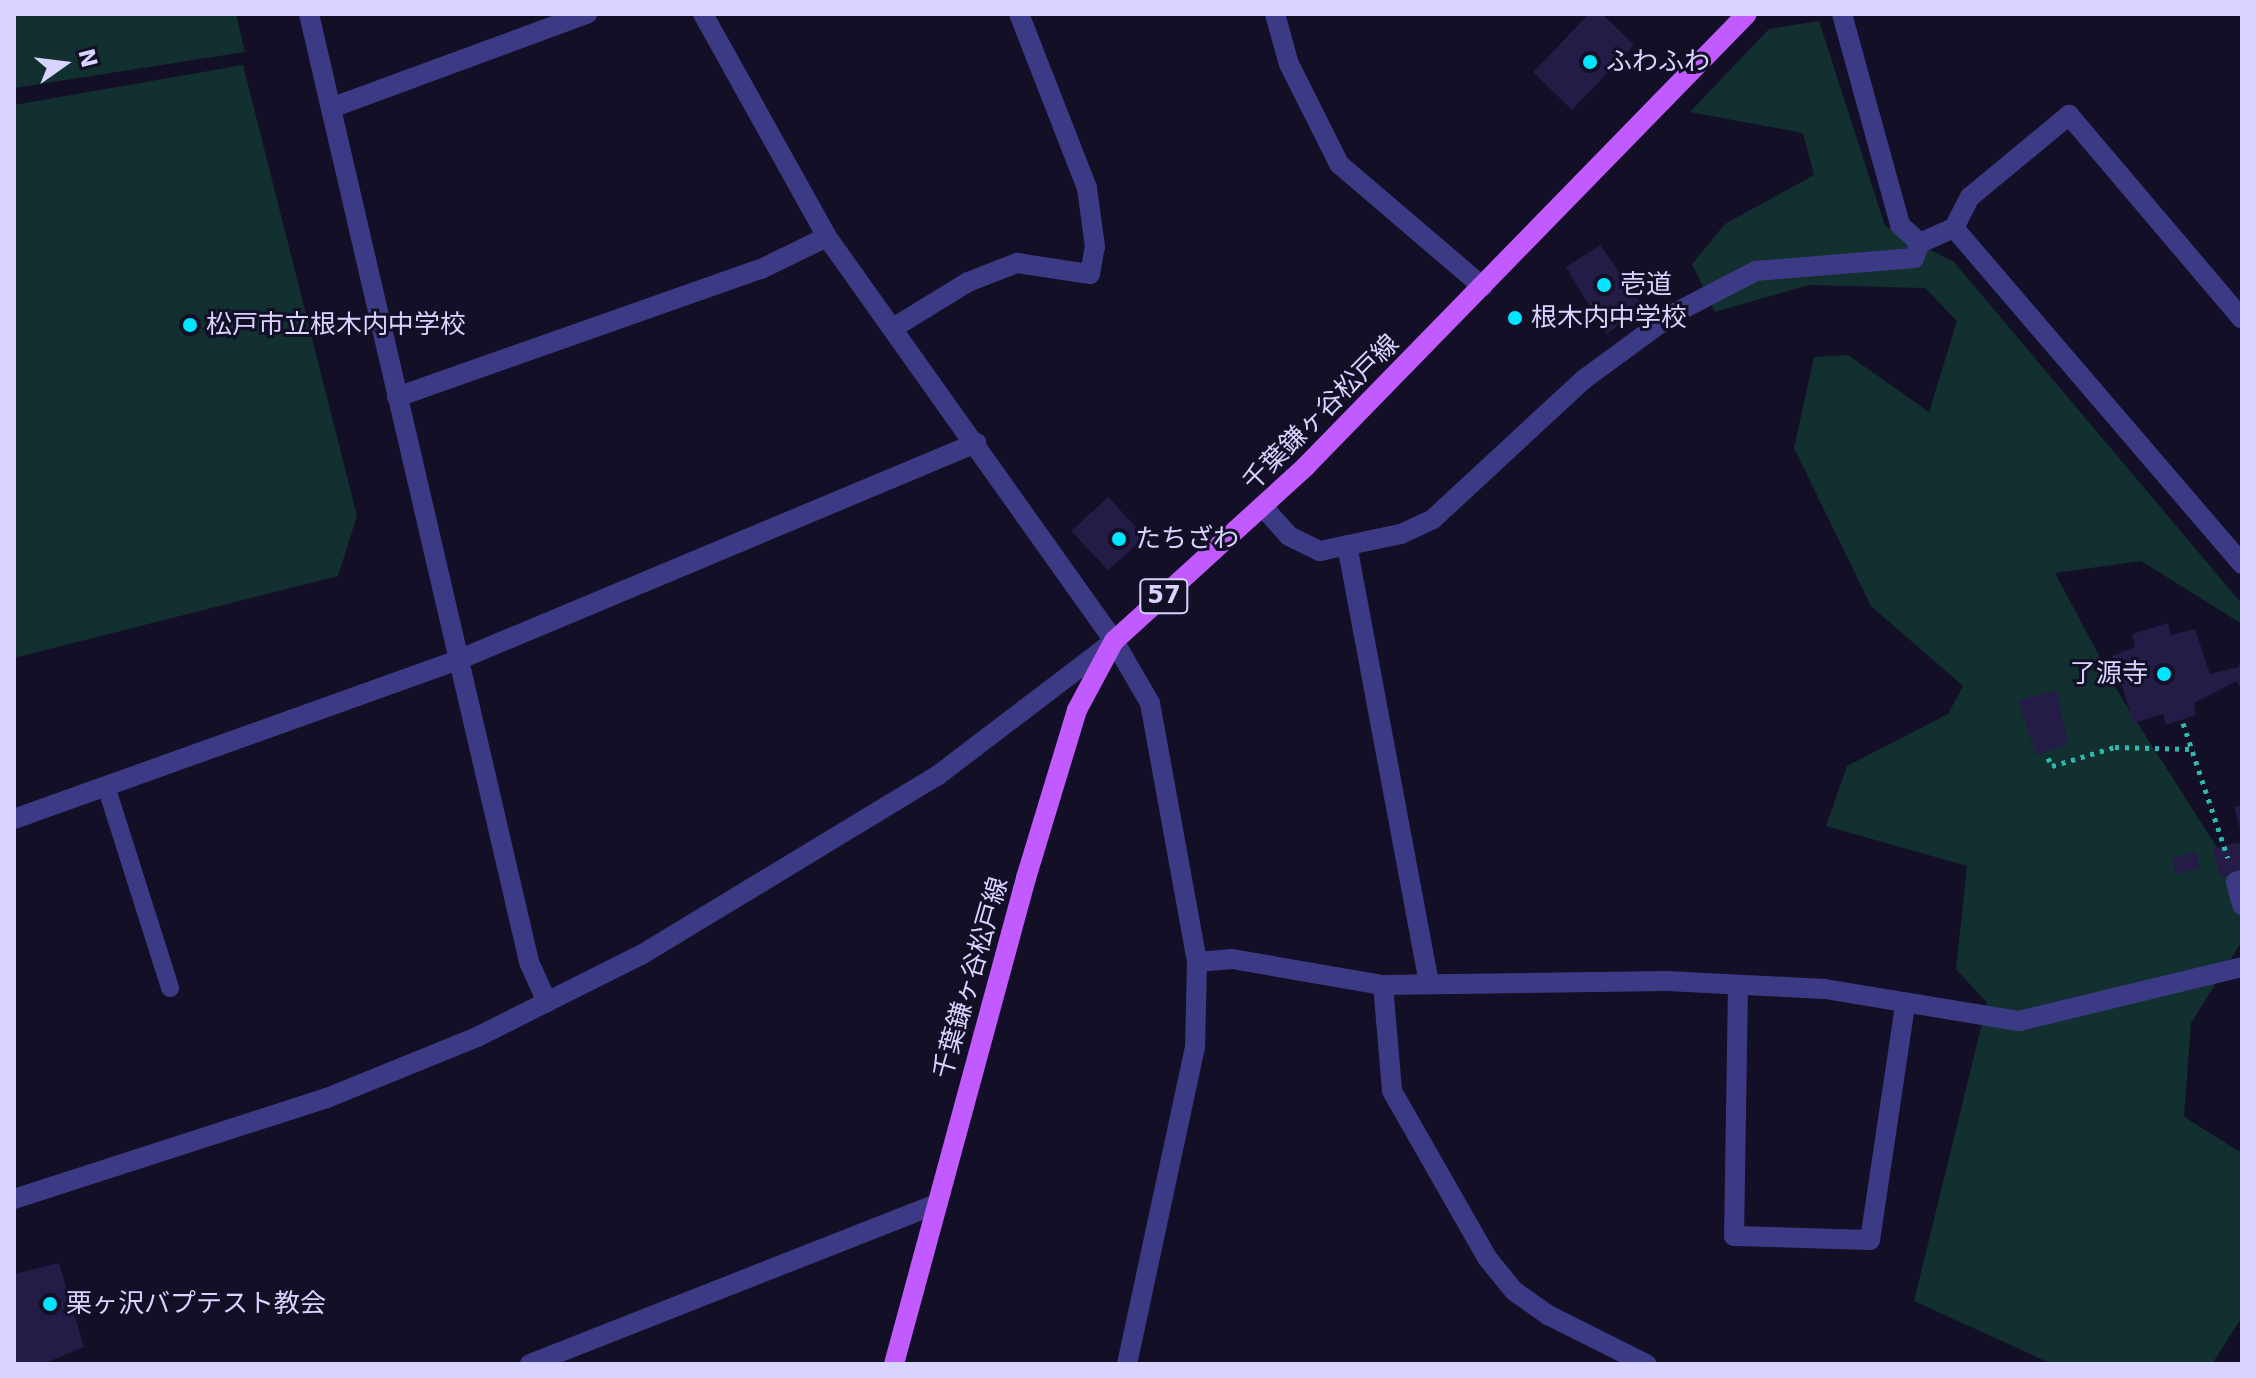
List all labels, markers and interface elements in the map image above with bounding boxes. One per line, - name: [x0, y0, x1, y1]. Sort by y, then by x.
- north arrow: [24, 24, 104, 104]
- text: N: [73, 46, 102, 70]
- place label: ふわふわ: [1606, 46, 1710, 78]
- marker: ふわふわ: [1581, 53, 1599, 71]
- place label: 壱道: [1620, 269, 1672, 301]
- marker: 壱道: [1595, 276, 1613, 294]
- place label: 根木内中学校: [1531, 302, 1687, 334]
- place label: 松戸市立根木内中学校: [206, 309, 466, 341]
- marker: 根木内中学校: [1506, 309, 1524, 327]
- marker: 松戸市立根木内中学校: [181, 316, 199, 334]
- street label: 千葉鎌ヶ谷松戸線: [1236, 328, 1406, 498]
- place label: たちざわ: [1135, 523, 1239, 555]
- marker: たちざわ: [1110, 530, 1128, 548]
- road number: 57: [1138, 576, 1190, 616]
- place label: 了源寺: [2070, 658, 2148, 690]
- marker: 了源寺: [2155, 665, 2173, 683]
- street label: 千葉鎌ヶ谷松戸線: [927, 874, 1015, 1082]
- place label: 栗ヶ沢バプテスト教会: [66, 1288, 326, 1320]
- marker: 栗ヶ沢バプテスト教会: [41, 1295, 59, 1313]

